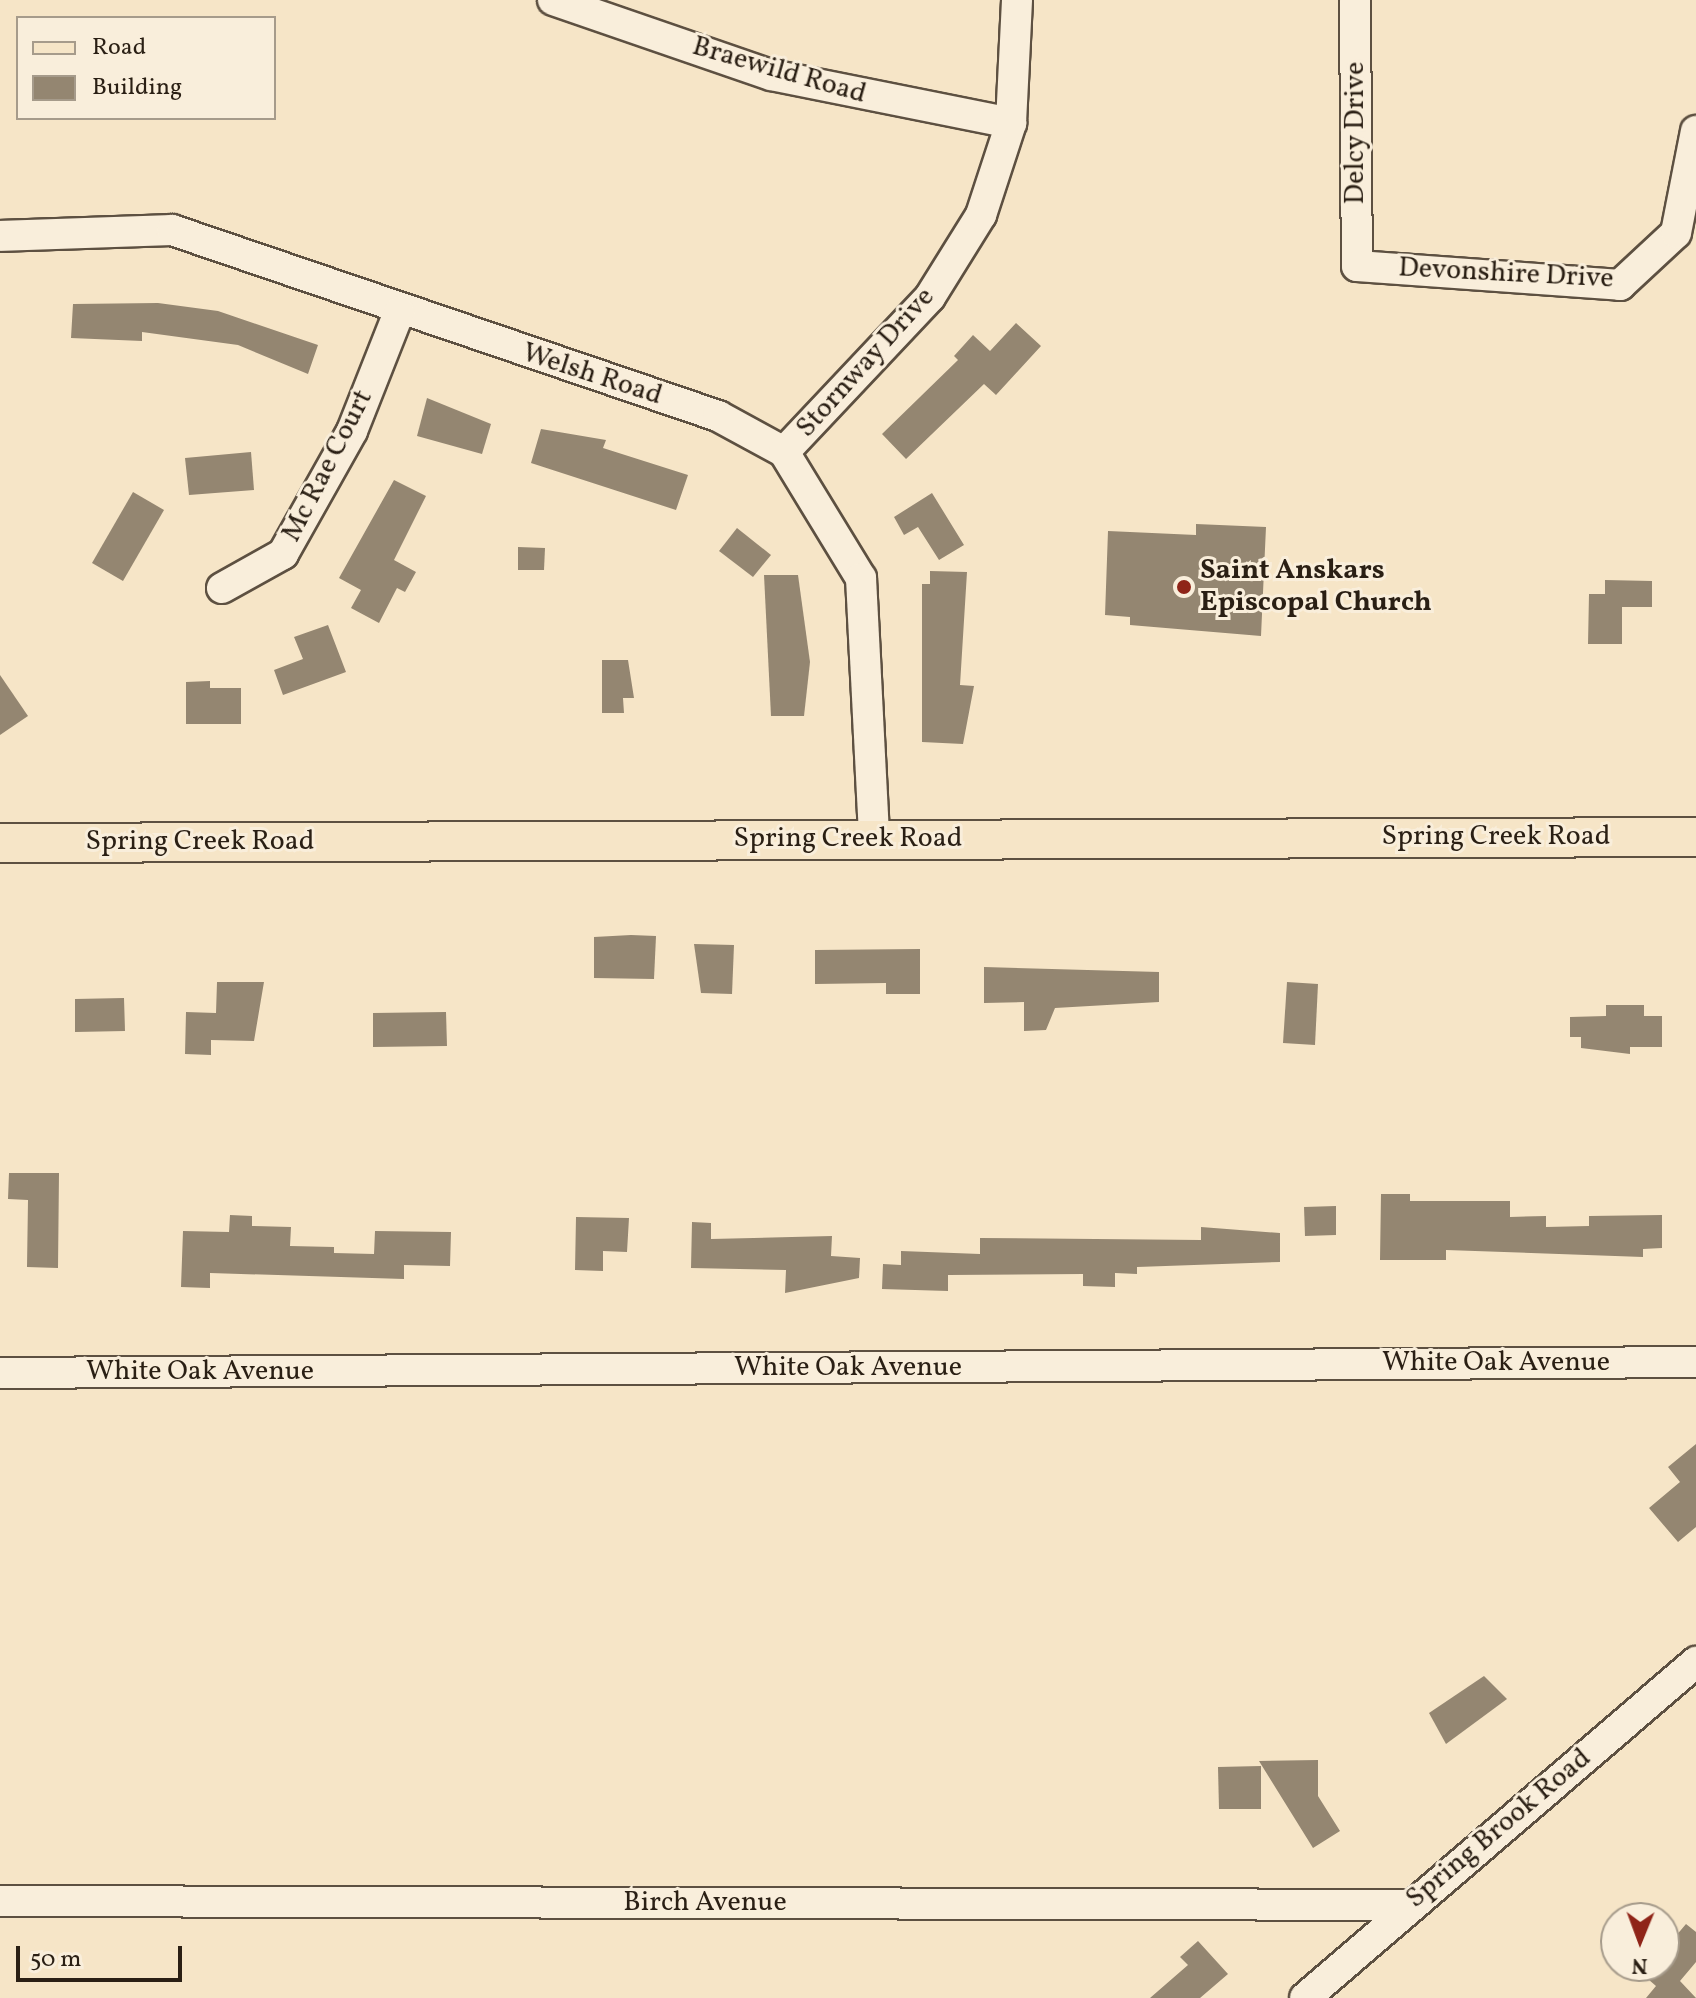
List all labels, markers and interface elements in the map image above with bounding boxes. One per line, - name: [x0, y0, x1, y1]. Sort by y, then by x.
- legend: [16, 16, 276, 120]
- street label: Braewild Road: [688, 30, 870, 112]
- text: Road: [92, 31, 146, 65]
- street label: Delcy Drive: [1339, 61, 1373, 205]
- text: Building: [92, 71, 182, 105]
- street label: Devonshire Drive: [1397, 252, 1615, 296]
- street label: Stornway Drive: [790, 281, 942, 445]
- street label: Welsh Road: [518, 337, 666, 413]
- street label: Mc Rae Court: [275, 384, 381, 548]
- place label: Saint Anskars Episcopal Church: [1200, 554, 1432, 620]
- marker: Saint Anskars Episcopal Church: [1175, 578, 1193, 596]
- street label: Spring Creek Road: [1382, 820, 1610, 854]
- street label: Spring Creek Road: [734, 822, 962, 856]
- street label: Spring Creek Road: [86, 825, 314, 859]
- street label: White Oak Avenue: [1382, 1346, 1610, 1380]
- street label: White Oak Avenue: [734, 1351, 962, 1385]
- street label: White Oak Avenue: [86, 1355, 314, 1389]
- street label: Spring Brook Road: [1400, 1742, 1598, 1916]
- street label: Birch Avenue: [623, 1886, 787, 1920]
- north arrow: [1600, 1902, 1680, 1982]
- scale bar: [20, 1930, 186, 1980]
- text: 50 m: [30, 1943, 82, 1977]
- text: N: [1631, 1949, 1648, 1980]

